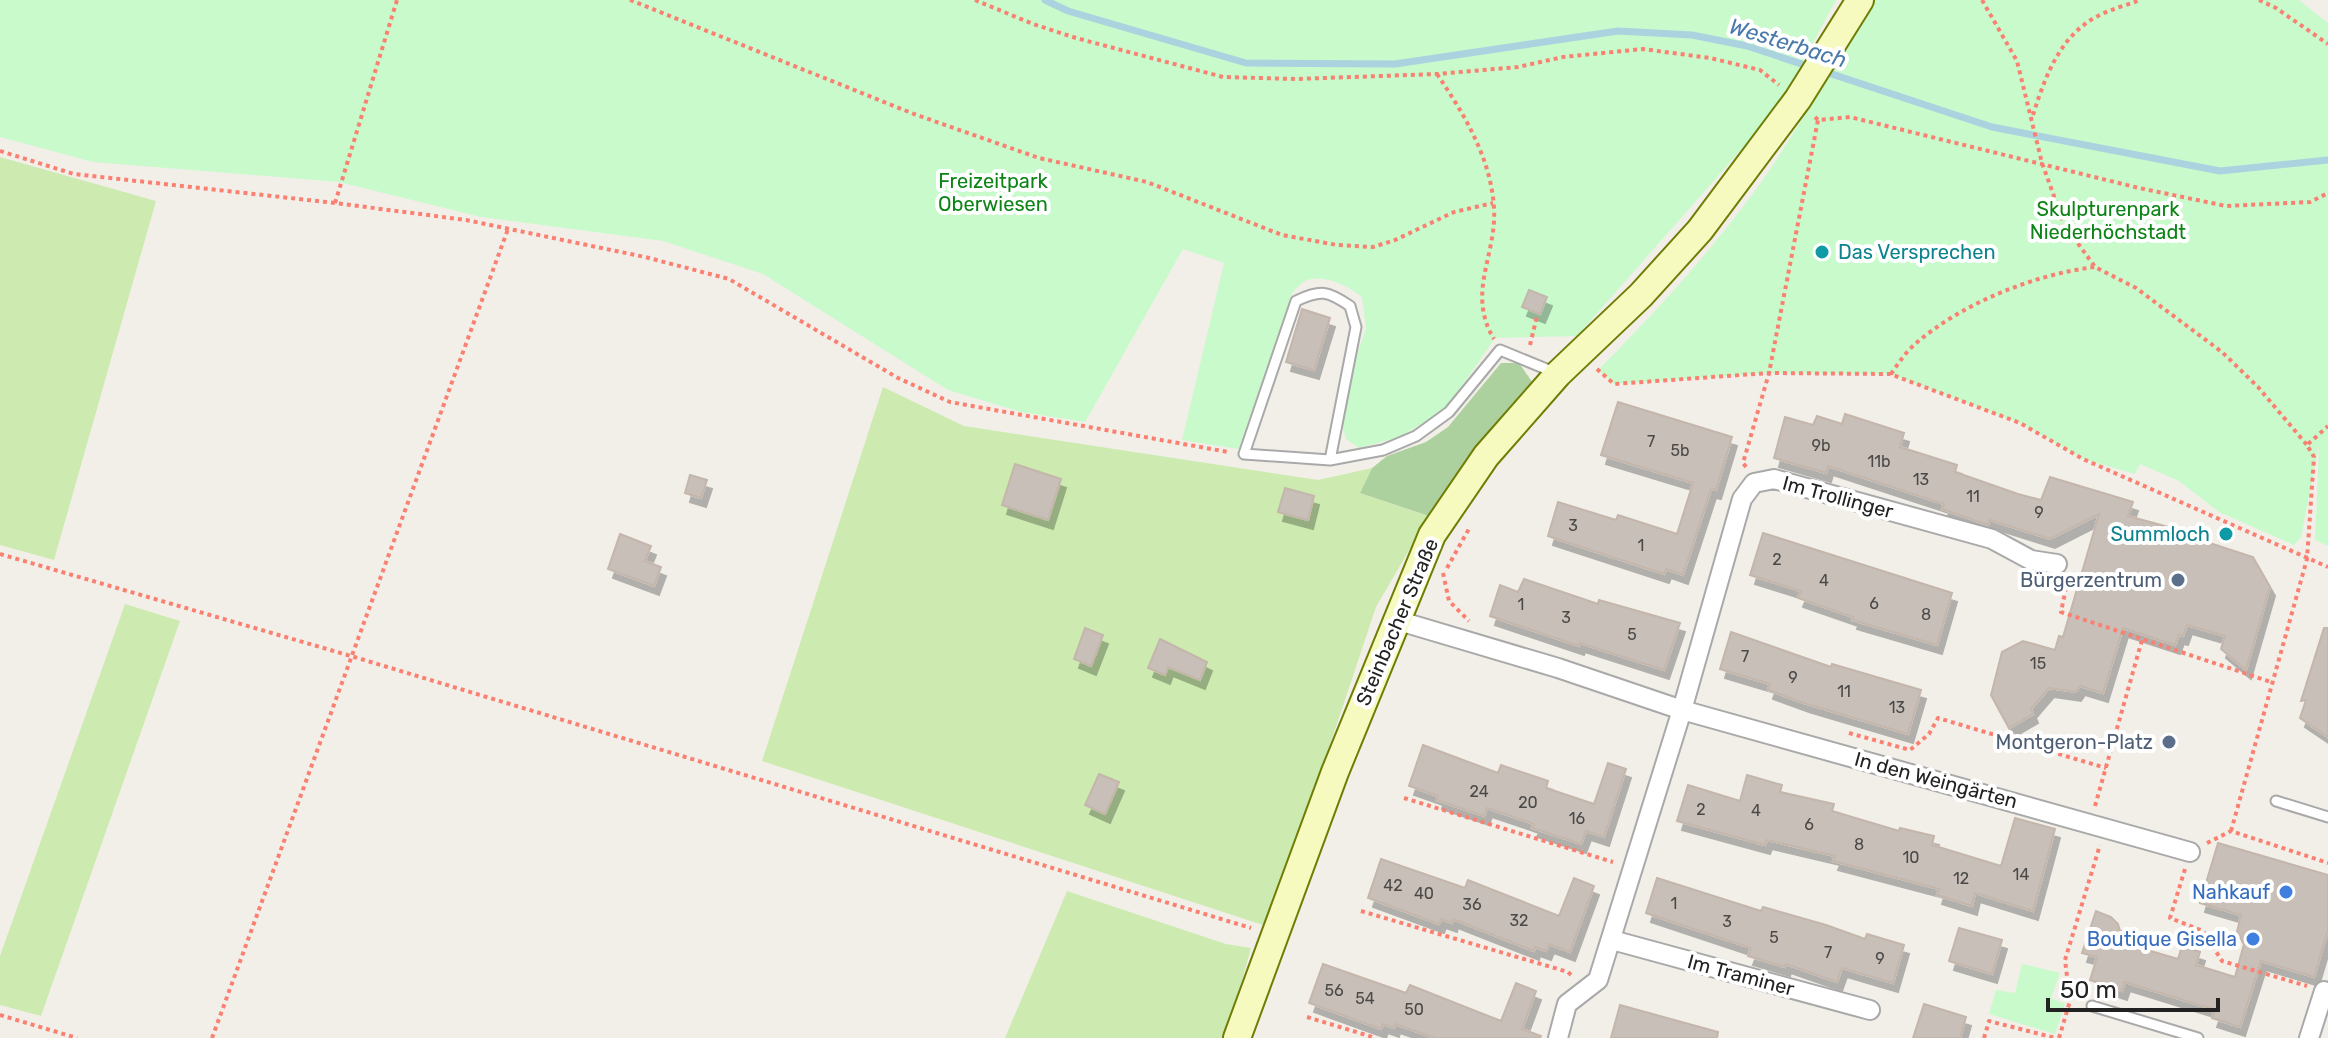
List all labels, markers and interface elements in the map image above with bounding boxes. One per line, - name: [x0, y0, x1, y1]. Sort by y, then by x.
- water label: Westerbach: [1726, 12, 1850, 74]
- park label: Freizeitpark Oberwiesen: [938, 169, 1048, 216]
- park label: Skulpturenpark Niederhöchstadt: [2030, 197, 2186, 244]
- place label: Das Versprechen: [1838, 240, 1996, 264]
- marker: Das Versprechen: [1813, 243, 1831, 261]
- house number: 7: [1647, 432, 1655, 451]
- house number: 9b: [1811, 436, 1831, 455]
- house number: 5b: [1670, 441, 1690, 460]
- house number: 11b: [1867, 452, 1891, 471]
- house number: 13: [1913, 470, 1929, 489]
- street label: Im Trollinger: [1780, 471, 1896, 523]
- house number: 11: [1966, 487, 1980, 506]
- house number: 9: [2034, 503, 2044, 522]
- house number: 3: [1568, 516, 1578, 535]
- place label: Summloch: [2110, 522, 2210, 546]
- marker: Summloch: [2217, 525, 2235, 543]
- street label: Steinbacher Straße: [1351, 535, 1443, 709]
- house number: 1: [1638, 536, 1644, 555]
- house number: 2: [1772, 550, 1782, 569]
- place label: Bürgerzentrum: [2020, 568, 2162, 592]
- house number: 4: [1819, 571, 1829, 590]
- marker: Bürgerzentrum: [2169, 571, 2187, 589]
- house number: 6: [1869, 594, 1879, 613]
- house number: 1: [1518, 595, 1524, 614]
- house number: 8: [1921, 605, 1931, 624]
- house number: 3: [1561, 608, 1571, 627]
- house number: 5: [1627, 625, 1637, 644]
- house number: 7: [1741, 647, 1749, 666]
- house number: 15: [2030, 654, 2046, 673]
- house number: 9: [1788, 668, 1798, 687]
- house number: 11: [1837, 682, 1851, 701]
- house number: 13: [1889, 698, 1905, 717]
- place label: Montgeron-Platz: [1996, 730, 2153, 754]
- marker: Montgeron-Platz: [2160, 733, 2178, 751]
- street label: In den Weingärten: [1852, 747, 2020, 813]
- house number: 24: [1469, 782, 1489, 801]
- house number: 20: [1518, 793, 1538, 812]
- house number: 2: [1696, 800, 1706, 819]
- house number: 4: [1751, 801, 1761, 820]
- house number: 16: [1569, 809, 1586, 828]
- house number: 6: [1804, 815, 1814, 834]
- house number: 8: [1854, 835, 1864, 854]
- house number: 10: [1902, 848, 1920, 867]
- house number: 14: [2013, 865, 2029, 884]
- house number: 12: [1953, 869, 1969, 888]
- house number: 42: [1383, 876, 1403, 895]
- place label: Nahkauf: [2192, 880, 2270, 904]
- marker: Nahkauf: [2277, 883, 2295, 901]
- house number: 40: [1414, 884, 1434, 903]
- house number: 1: [1671, 894, 1677, 913]
- house number: 36: [1462, 895, 1482, 914]
- house number: 32: [1509, 911, 1529, 930]
- house number: 3: [1722, 912, 1732, 931]
- place label: Boutique Gisella: [2087, 927, 2237, 951]
- house number: 5: [1769, 928, 1779, 947]
- marker: Boutique Gisella: [2244, 930, 2262, 948]
- house number: 7: [1824, 943, 1832, 962]
- street label: Im Traminer: [1685, 949, 1797, 1001]
- house number: 9: [1875, 949, 1885, 968]
- scale bar: [2048, 962, 2218, 1012]
- text: 50 m: [2060, 976, 2117, 1004]
- house number: 56: [1324, 981, 1344, 1000]
- house number: 54: [1355, 989, 1375, 1008]
- house number: 50: [1404, 1000, 1424, 1019]

